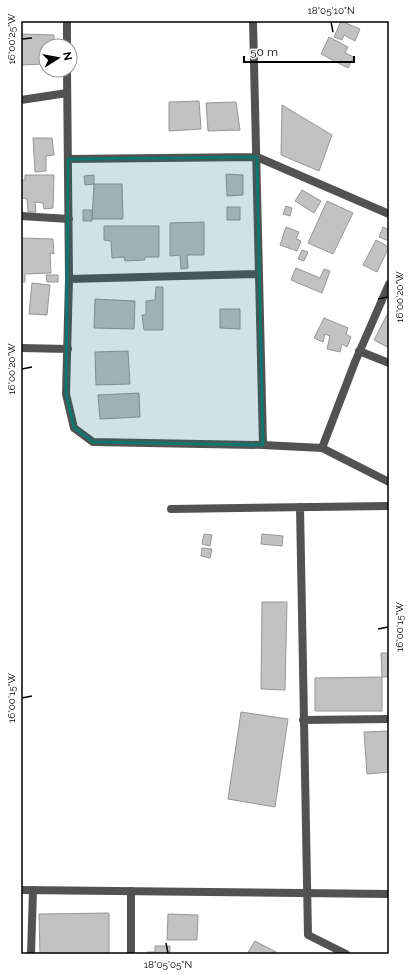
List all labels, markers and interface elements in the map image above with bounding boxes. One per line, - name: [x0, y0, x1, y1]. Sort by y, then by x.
- text: 18°05'10"N: [307, 5, 355, 16]
- text: 16°00'25"W: [6, 13, 17, 64]
- north arrow: [38, 38, 78, 78]
- scale bar: [244, 38, 354, 64]
- text: 50 m: [250, 45, 278, 59]
- text: N: [60, 51, 75, 62]
- text: 16°00'20"W: [394, 271, 405, 323]
- text: 16°00'20"W: [6, 343, 17, 395]
- text: 16°00'15"W: [394, 601, 405, 652]
- text: 16°00'15"W: [6, 672, 17, 723]
- text: 18°05'05"N: [144, 959, 192, 970]

